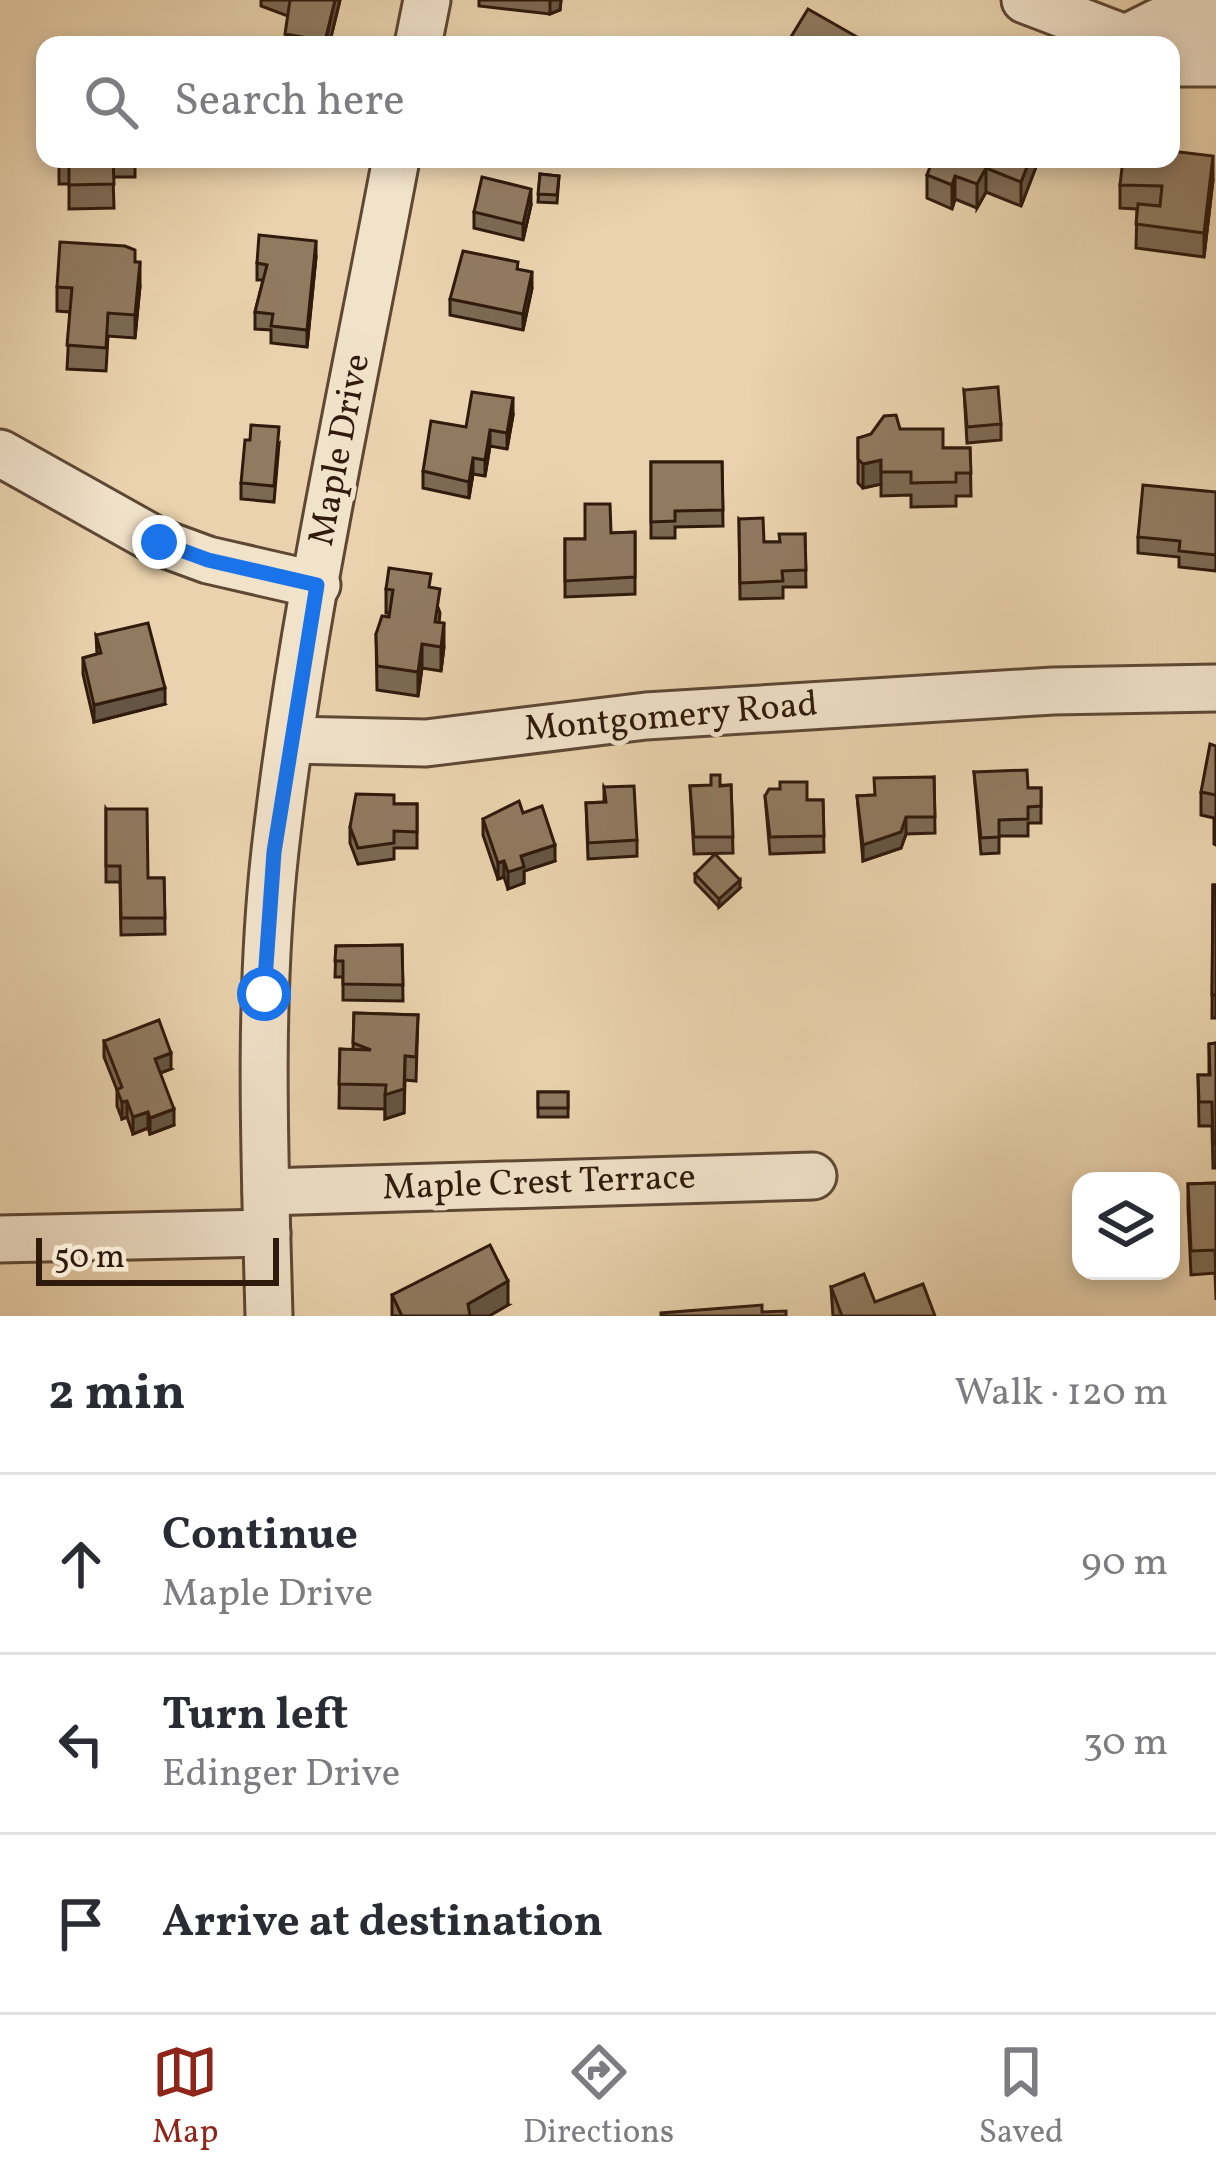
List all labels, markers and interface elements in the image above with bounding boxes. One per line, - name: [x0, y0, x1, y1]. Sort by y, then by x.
- search box: [36, 36, 1180, 168]
- icon: search: [78, 69, 144, 135]
- text: Search here: [174, 71, 405, 134]
- street label: Maple Drive: [298, 350, 384, 550]
- route end: [132, 515, 186, 569]
- street label: Montgomery Road: [522, 680, 820, 756]
- route start: [237, 967, 291, 1021]
- street label: Maple Crest Terrace: [382, 1154, 696, 1214]
- map controls: [1072, 1172, 1180, 1280]
- button: layers: [1072, 1172, 1180, 1280]
- scale bar: [36, 1232, 279, 1285]
- text: 50 m: [54, 1236, 125, 1282]
- text: 2 min: [48, 1359, 186, 1430]
- text: Walk · 120 m: [955, 1367, 1168, 1421]
- text: Continue: [162, 1505, 358, 1568]
- icon: ahead: [48, 1531, 114, 1597]
- text: 90 m: [1081, 1537, 1168, 1591]
- text: Maple Drive: [162, 1568, 373, 1622]
- text: Turn left: [162, 1685, 348, 1748]
- icon: left: [48, 1711, 114, 1777]
- text: 30 m: [1083, 1717, 1168, 1771]
- text: Edinger Drive: [162, 1748, 400, 1802]
- icon: arrive: [48, 1891, 114, 1957]
- text: Arrive at destination: [162, 1892, 603, 1955]
- tab: Map: [152, 2039, 218, 2157]
- tab: Directions: [523, 2039, 674, 2157]
- tab: Saved: [979, 2039, 1064, 2157]

